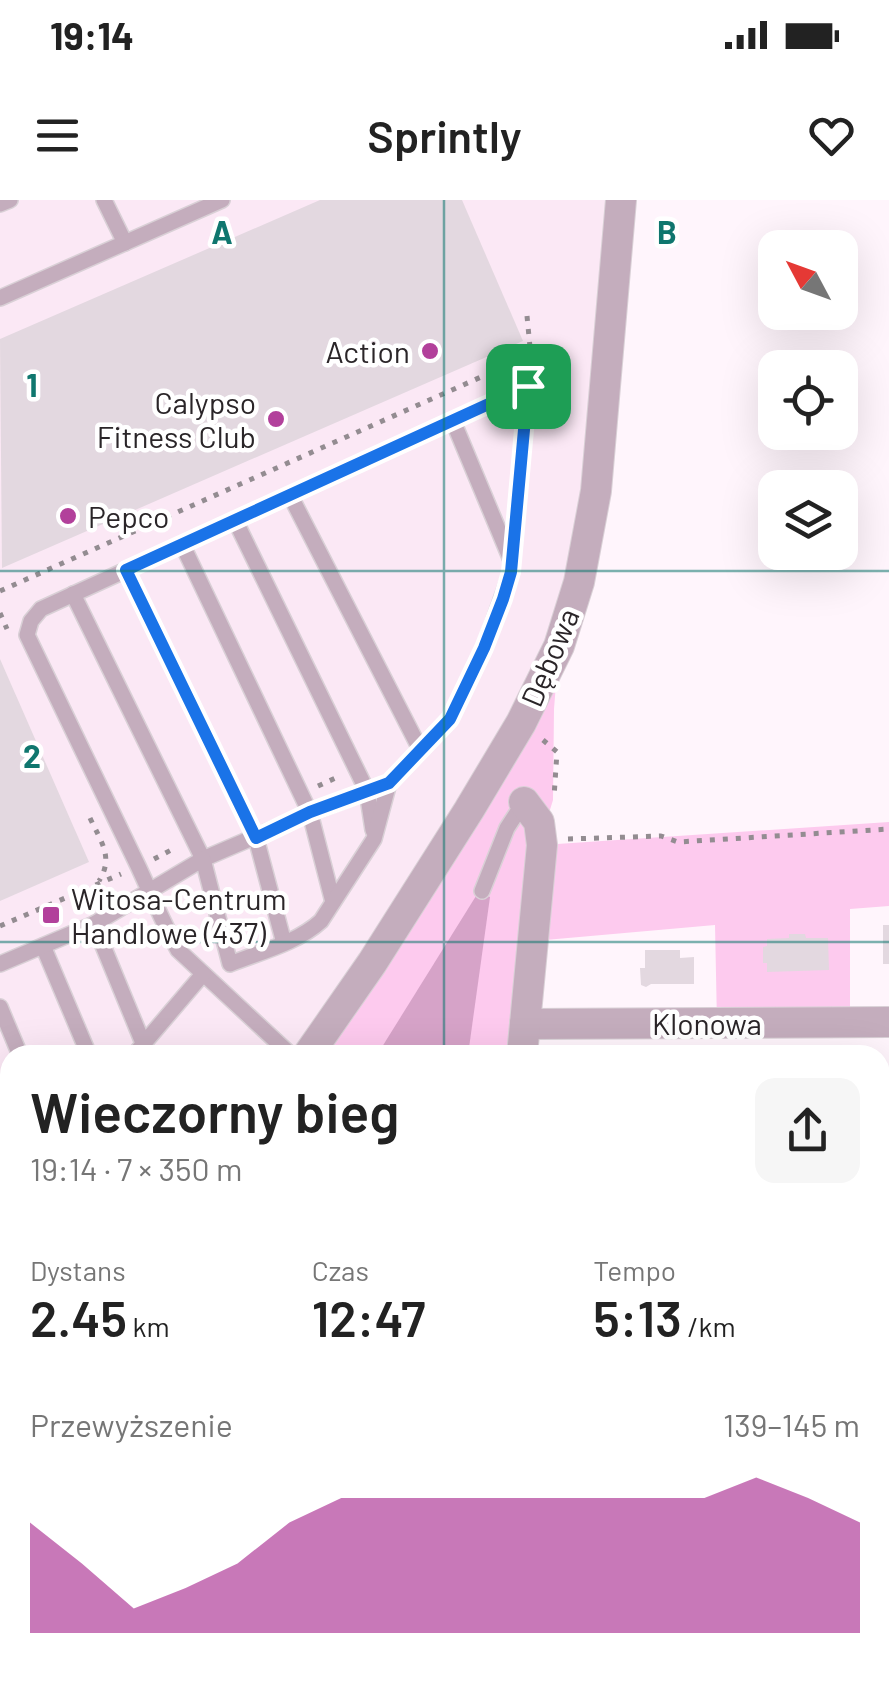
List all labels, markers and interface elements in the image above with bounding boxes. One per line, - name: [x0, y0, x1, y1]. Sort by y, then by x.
- text: 19:14: [50, 12, 134, 58]
- icon: menu: [30, 108, 85, 163]
- text: Sprintly: [367, 108, 522, 162]
- icon: heart: [804, 108, 859, 163]
- text: A: [211, 212, 233, 250]
- text: B: [657, 212, 677, 250]
- north arrow: [758, 230, 858, 330]
- map controls: [758, 230, 858, 570]
- place label: Action: [325, 333, 410, 369]
- marker: Action: [419, 340, 441, 362]
- pin: [486, 344, 571, 429]
- button: locate: [758, 350, 858, 450]
- icon: arrive: [501, 359, 556, 414]
- text: 1: [26, 365, 38, 403]
- place label: Calypso Fitness Club: [97, 384, 256, 454]
- marker: Calypso Fitness Club: [265, 408, 287, 430]
- button: layers: [758, 470, 858, 570]
- place label: Pepco: [88, 498, 169, 534]
- marker: Pepco: [57, 505, 79, 527]
- street label: Dębowa: [512, 603, 586, 711]
- text: 2: [23, 736, 41, 774]
- place label: Witosa-Centrum Handlowe (437): [71, 880, 286, 950]
- marker: Witosa-Centrum Handlowe (437): [40, 904, 62, 926]
- street label: Klonowa: [652, 1005, 762, 1041]
- text: Wieczorny bieg: [30, 1078, 399, 1144]
- button: share: [755, 1078, 860, 1183]
- text: 19:14 · 7 × 350 m: [30, 1149, 242, 1187]
- text: Dystans: [30, 1253, 126, 1287]
- text: Czas: [312, 1253, 369, 1287]
- text: Tempo: [593, 1253, 676, 1287]
- text: 2.45: [30, 1287, 127, 1347]
- text: 12:47: [312, 1287, 425, 1347]
- text: 5:13: [593, 1287, 682, 1347]
- text: km: [127, 1309, 170, 1343]
- text: /km: [682, 1309, 736, 1343]
- text: Przewyższenie: [30, 1405, 233, 1443]
- text: 139–145 m: [723, 1405, 860, 1443]

